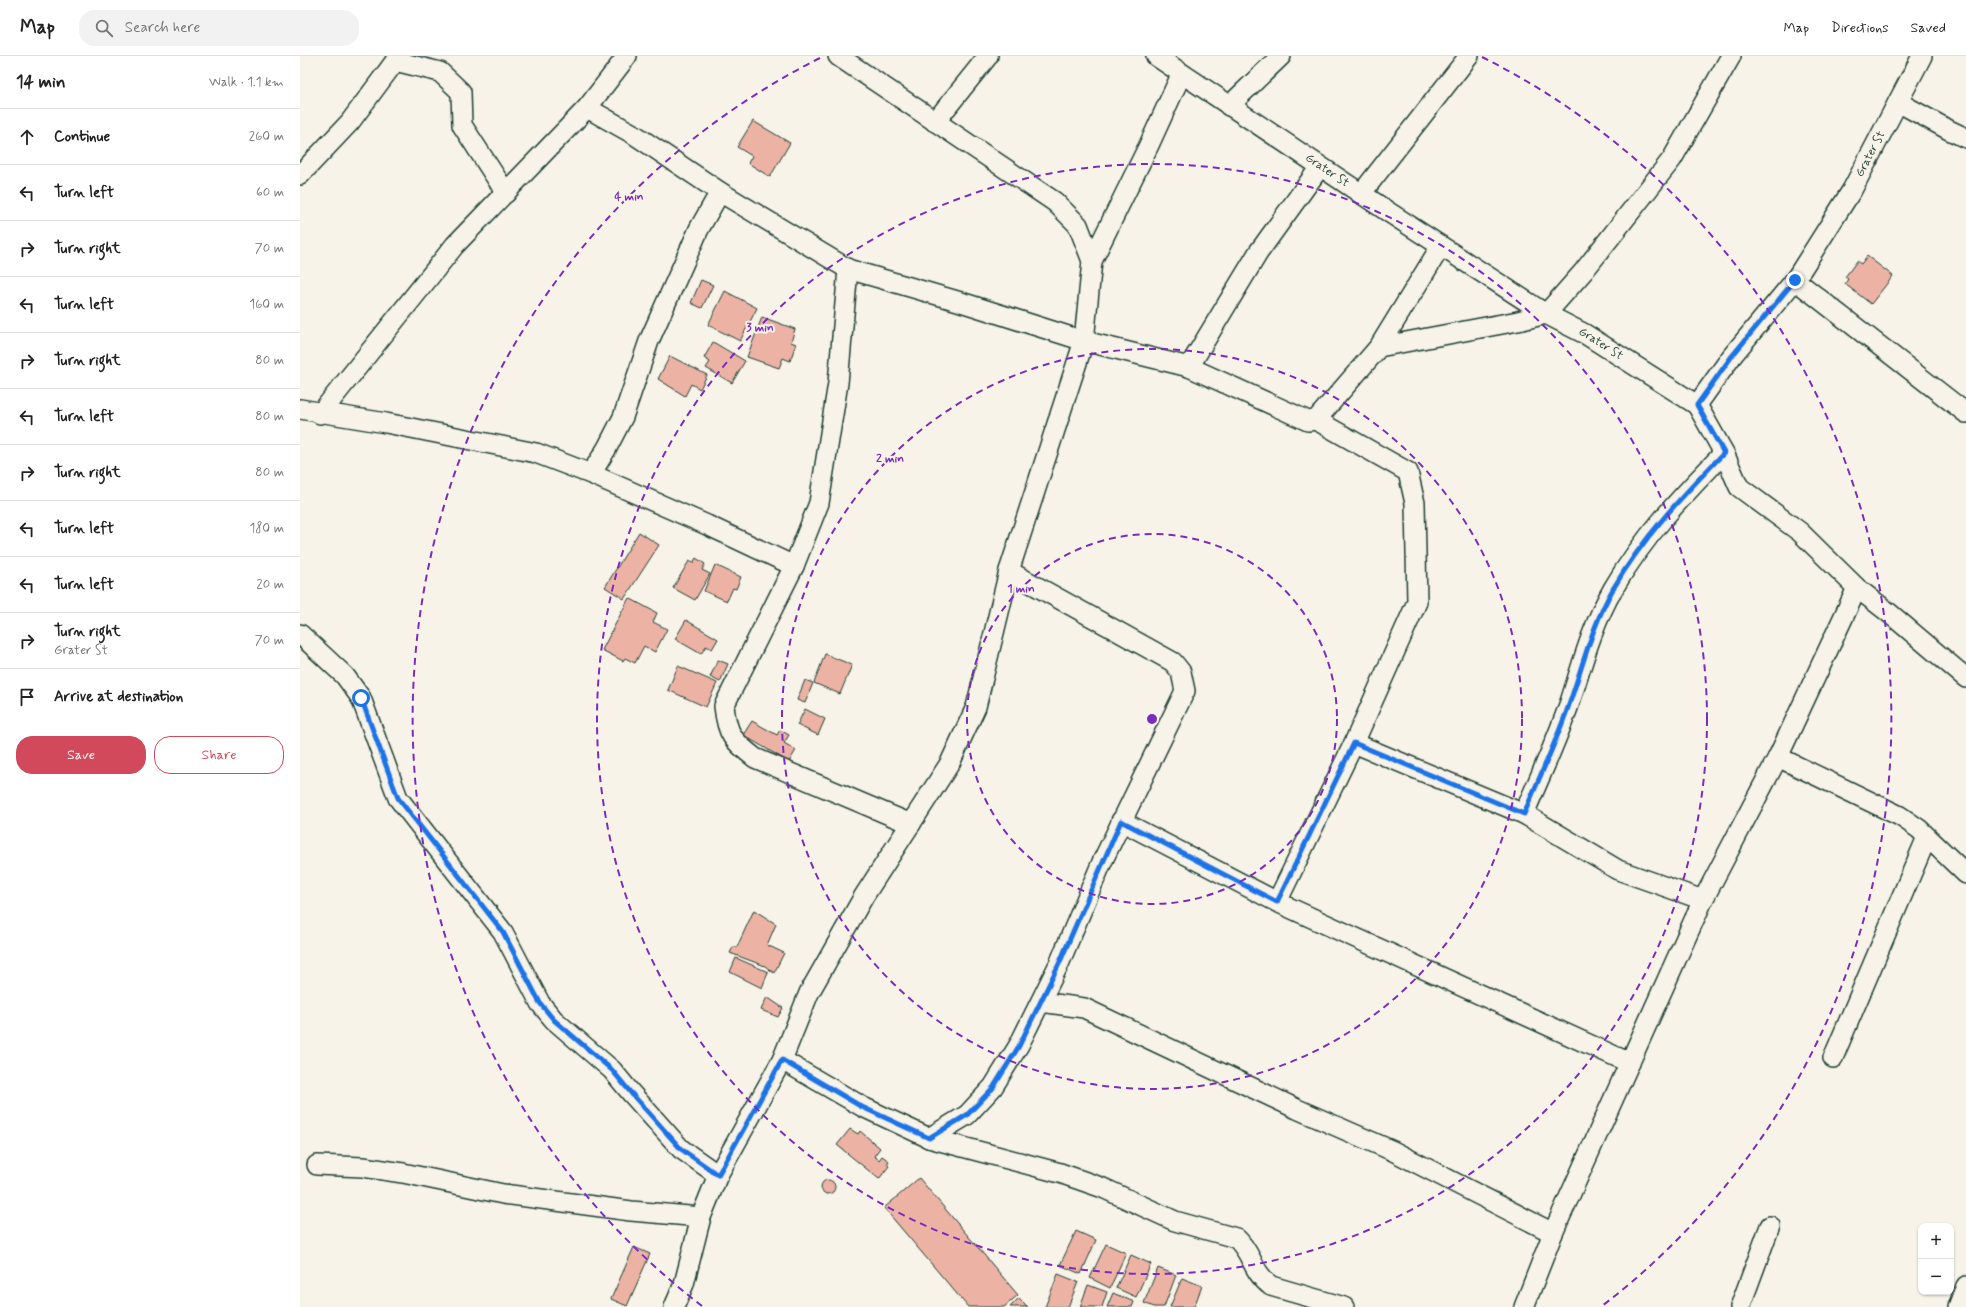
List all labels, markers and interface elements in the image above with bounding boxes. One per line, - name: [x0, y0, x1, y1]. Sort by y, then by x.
- search box: [79, 10, 359, 46]
- text: Map: [20, 15, 55, 40]
- icon: search: [93, 17, 115, 39]
- text: Search here: [125, 18, 200, 38]
- text: Map: [1783, 19, 1809, 37]
- text: Directions: [1831, 19, 1889, 37]
- text: Saved: [1911, 19, 1946, 37]
- text: 14 min: [16, 71, 65, 93]
- text: Walk · 1.1 km: [209, 74, 284, 91]
- icon: ahead: [16, 126, 38, 148]
- text: Continue: [54, 127, 110, 147]
- text: 260 m: [249, 128, 284, 145]
- street label: Grater St: [1852, 128, 1890, 180]
- street label: Grater St: [1302, 150, 1352, 191]
- icon: left: [16, 182, 38, 204]
- text: Turn left: [54, 183, 114, 203]
- text: 60 m: [256, 184, 284, 201]
- text: 4 min: [614, 189, 644, 205]
- icon: right: [16, 238, 38, 260]
- text: Turn right: [54, 239, 121, 259]
- text: 70 m: [255, 240, 284, 257]
- route end: [1786, 271, 1804, 289]
- icon: left: [16, 294, 38, 316]
- text: Turn left: [54, 295, 114, 315]
- text: 160 m: [249, 296, 284, 313]
- text: 3 min: [746, 320, 774, 336]
- street label: Grater St: [1576, 324, 1626, 364]
- icon: right: [16, 350, 38, 372]
- text: Turn right: [54, 351, 121, 371]
- text: 80 m: [255, 352, 284, 369]
- icon: left: [16, 406, 38, 428]
- text: Turn left: [54, 407, 114, 427]
- text: 80 m: [255, 408, 284, 425]
- text: 2 min: [876, 451, 904, 467]
- icon: right: [16, 462, 38, 484]
- text: Turn right: [54, 463, 121, 483]
- text: 80 m: [255, 464, 284, 481]
- icon: left: [16, 518, 38, 540]
- text: Turn left: [54, 519, 114, 539]
- text: 180 m: [249, 520, 284, 537]
- icon: left: [16, 574, 38, 596]
- text: Turn left: [54, 575, 114, 595]
- text: 20 m: [256, 576, 284, 593]
- text: 1 min: [1007, 581, 1035, 597]
- text: Turn right: [54, 622, 121, 642]
- icon: right: [16, 630, 38, 652]
- text: 70 m: [255, 632, 284, 649]
- text: Grater St: [54, 642, 108, 659]
- icon: arrive: [16, 686, 38, 708]
- text: Arrive at destination: [54, 687, 183, 707]
- route start: [352, 689, 370, 707]
- centre of rings: [1145, 712, 1159, 726]
- button: Save: [16, 736, 146, 774]
- button: Share: [154, 736, 284, 774]
- map controls: [1918, 1223, 1954, 1295]
- button: +: [1918, 1223, 1954, 1259]
- button: −: [1918, 1259, 1954, 1295]

